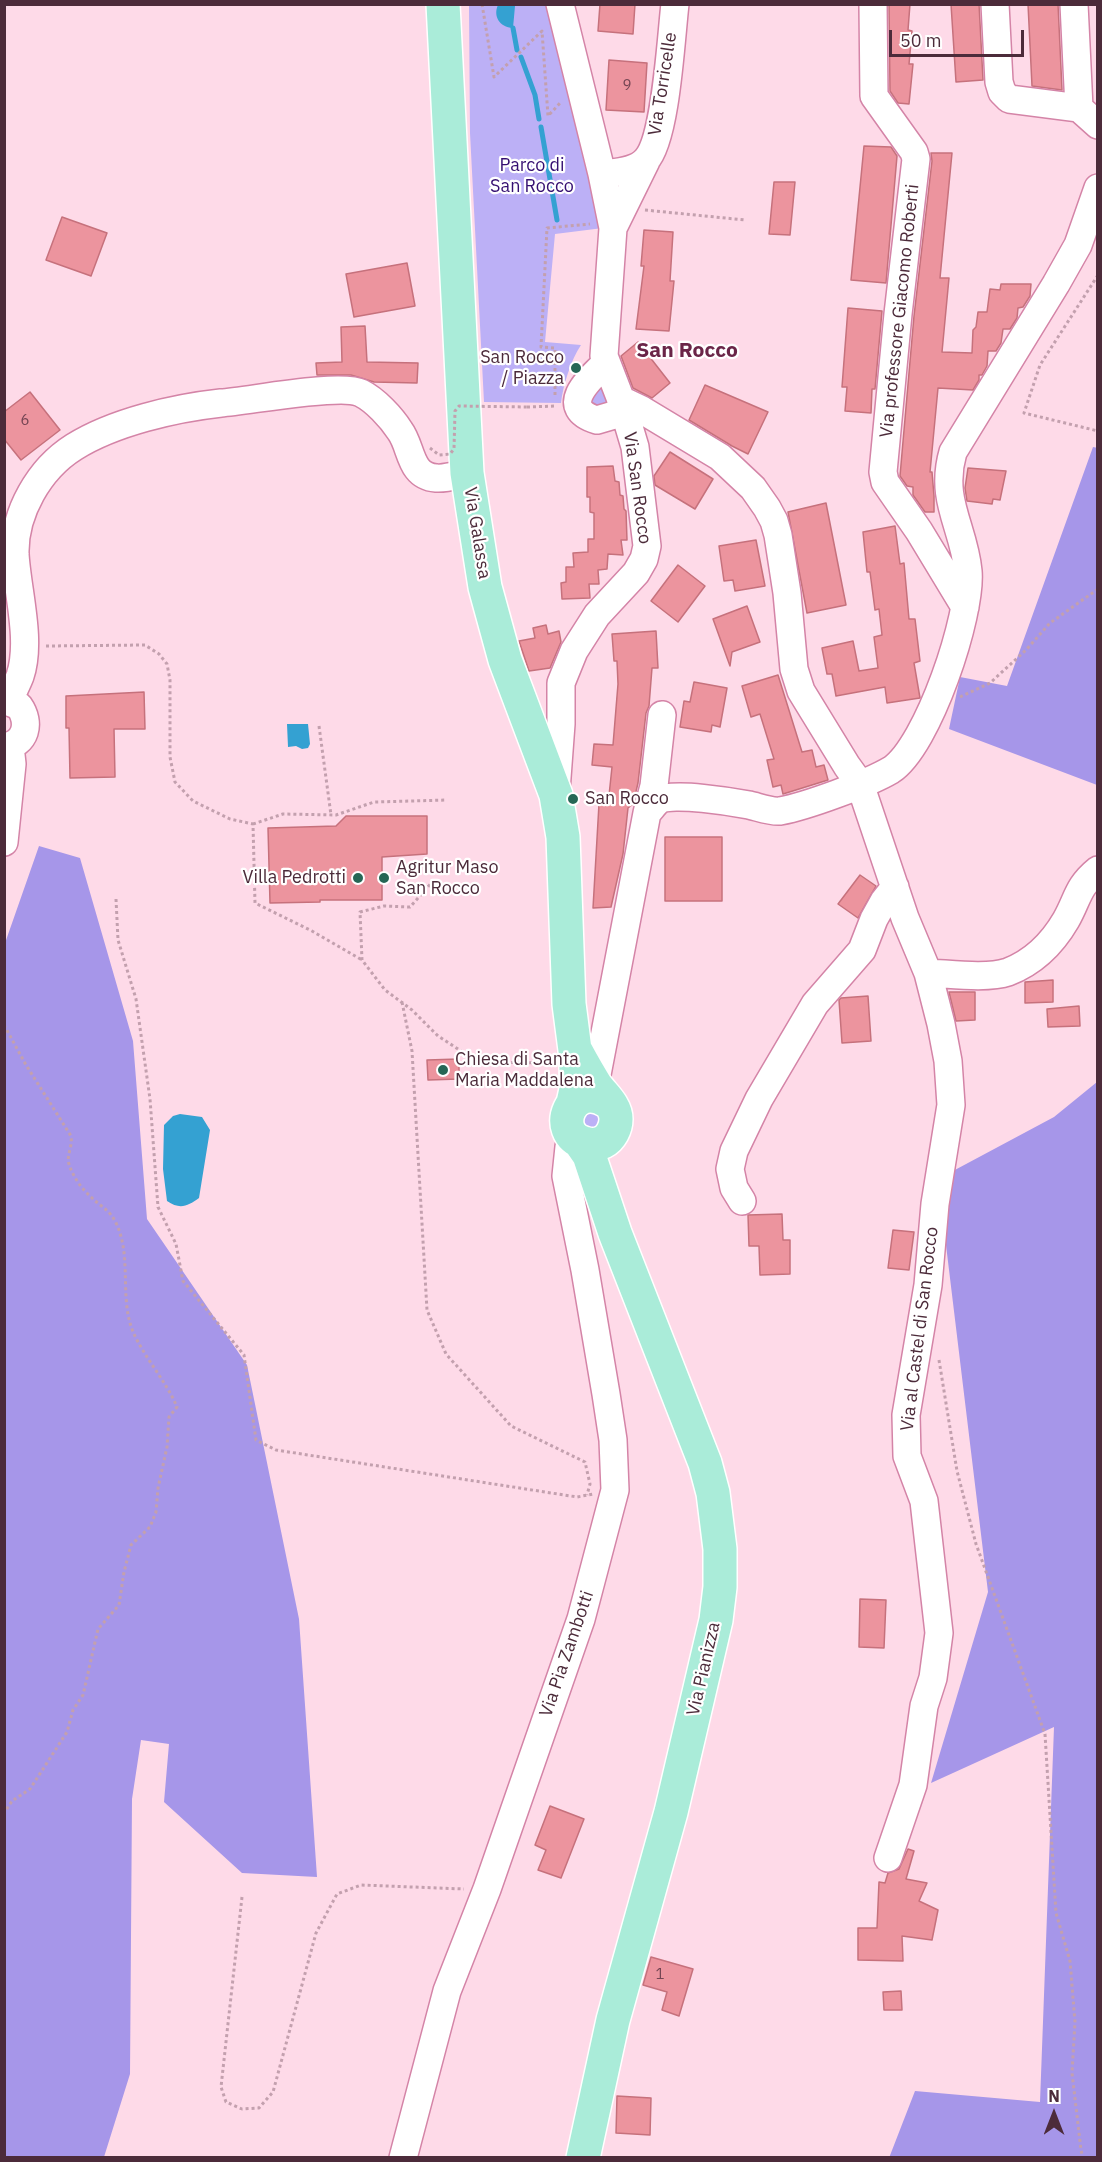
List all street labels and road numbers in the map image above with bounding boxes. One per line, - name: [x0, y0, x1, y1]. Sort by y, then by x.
- street label: Via Torricelle: [644, 31, 682, 137]
- street label: Via professore Giacomo Roberti: [876, 183, 924, 439]
- street label: Via San Rocco: [618, 430, 656, 546]
- street label: Via Galassa: [459, 485, 495, 581]
- street label: Via al Castel di San Rocco: [897, 1226, 943, 1432]
- street label: Via Pia Zambotti: [535, 1588, 599, 1720]
- street label: Via Pianizza: [683, 1620, 725, 1718]

